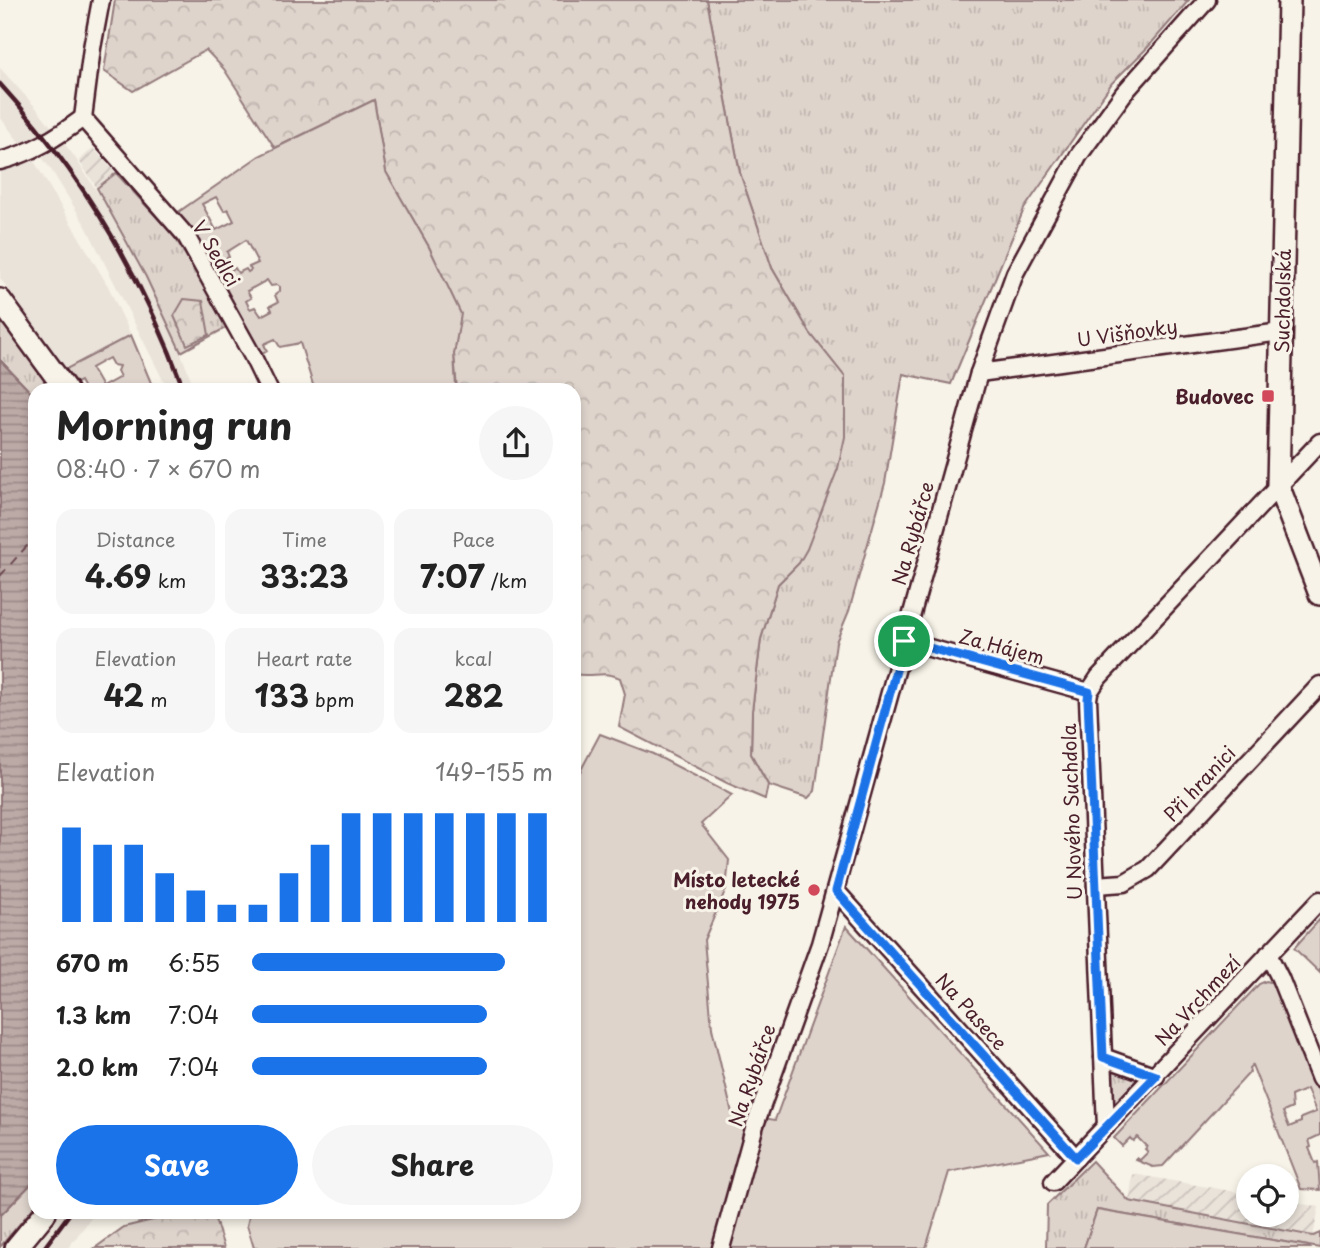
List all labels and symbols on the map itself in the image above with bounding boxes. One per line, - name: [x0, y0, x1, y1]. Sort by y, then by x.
- street label: V Sedlci: [186, 215, 248, 291]
- street label: Suchdolská: [1267, 249, 1297, 353]
- street label: U Višňovky: [1075, 311, 1179, 353]
- place label: Budovec: [1175, 382, 1254, 410]
- marker: Budovec: [1260, 388, 1276, 404]
- street label: Na Rybářce: [884, 478, 940, 588]
- pin: [874, 611, 934, 671]
- street label: Za Hájem: [956, 621, 1048, 671]
- street label: U Nového Suchdola: [1054, 723, 1088, 901]
- street label: Při hranici: [1157, 739, 1241, 827]
- place label: Místo letecké nehody 1975: [673, 865, 800, 915]
- marker: Místo letecké nehody 1975: [806, 882, 822, 898]
- street label: Na Vrchmezí: [1148, 948, 1247, 1051]
- street label: Na Pasece: [930, 966, 1014, 1056]
- street label: Na Rybářce: [720, 1020, 782, 1130]

